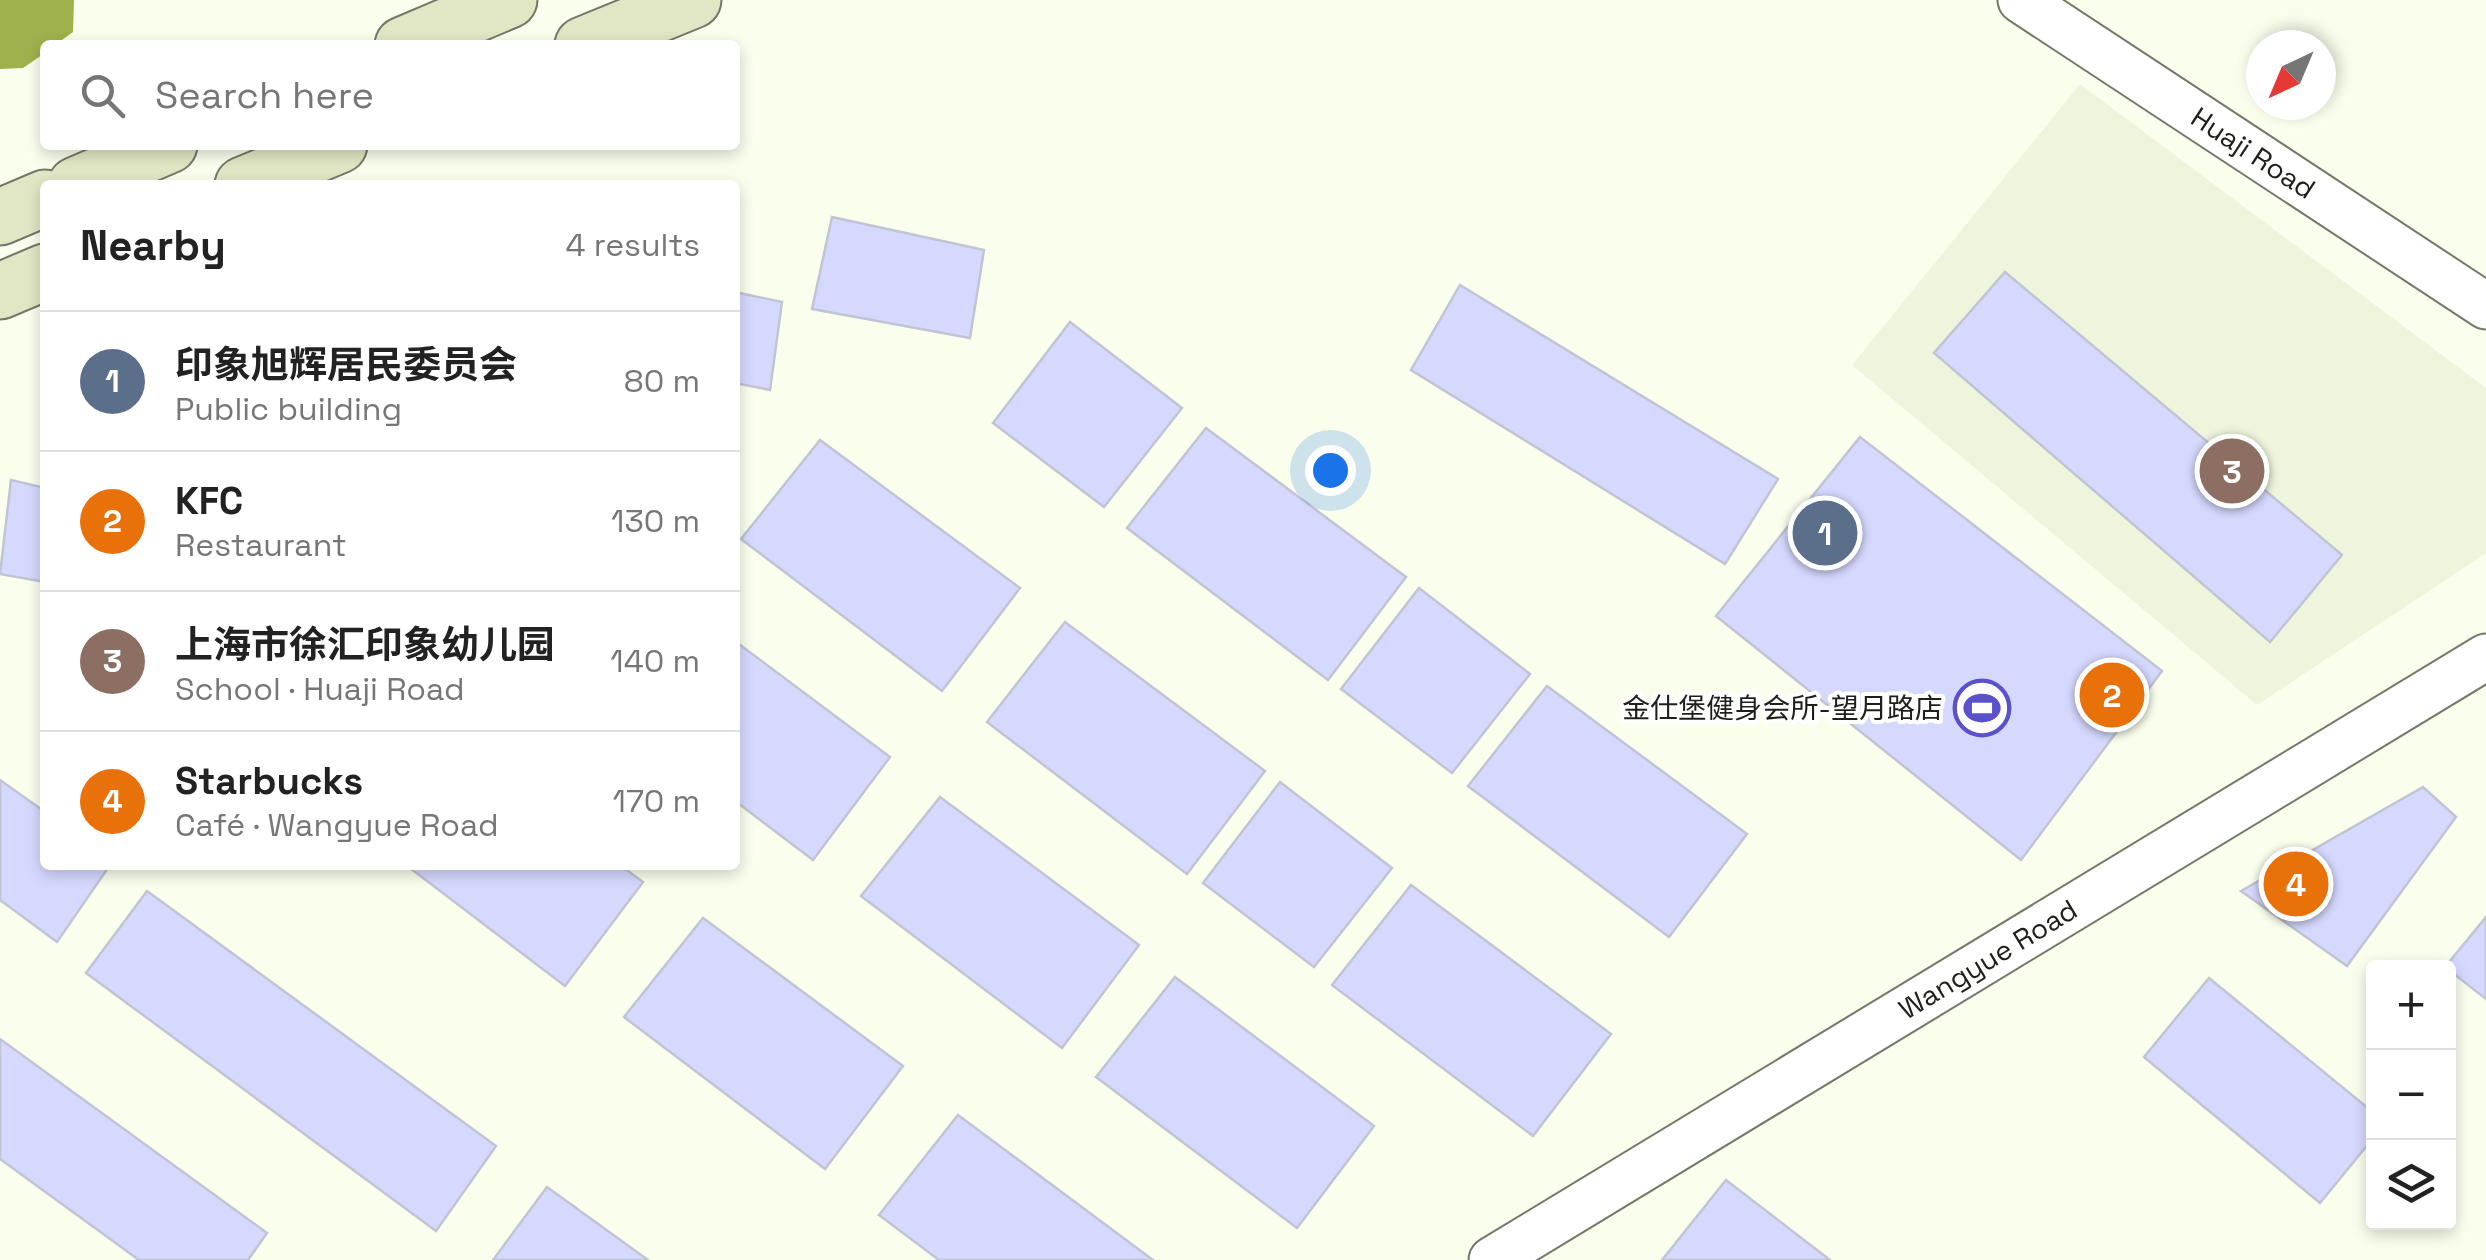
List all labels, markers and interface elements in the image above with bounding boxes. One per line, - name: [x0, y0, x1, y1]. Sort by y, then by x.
- north arrow: [2246, 30, 2336, 120]
- search box: [40, 40, 740, 150]
- icon: search: [75, 68, 130, 123]
- text: Search here: [155, 71, 374, 119]
- street label: Huaji Road: [2184, 99, 2322, 207]
- text: Nearby: [80, 219, 226, 272]
- text: 4 results: [565, 225, 700, 265]
- text: 印象旭辉居民委员会: [175, 341, 517, 389]
- text: 1: [105, 361, 120, 401]
- text: 80 m: [624, 361, 700, 401]
- text: Public building: [175, 389, 402, 429]
- pin: 3: [2200, 434, 2264, 508]
- your location: [1305, 445, 1356, 496]
- text: KFC: [175, 477, 243, 525]
- pin: 1: [1792, 496, 1858, 570]
- text: 2: [103, 501, 122, 541]
- text: 130 m: [611, 501, 700, 541]
- text: Restaurant: [175, 525, 347, 565]
- text: 上海市徐汇印象幼儿园: [175, 621, 555, 669]
- text: 3: [103, 641, 122, 681]
- text: 140 m: [610, 641, 700, 681]
- pin: 2: [2080, 658, 2144, 732]
- text: School · Huaji Road: [175, 669, 465, 709]
- sports icon: 金仕堡健身会所-望月路店: [1952, 678, 2012, 738]
- place label: 金仕堡健身会所-望月路店: [1622, 690, 1943, 726]
- text: Starbucks: [175, 757, 363, 805]
- text: 4: [102, 781, 123, 821]
- text: 170 m: [613, 781, 700, 821]
- text: Café · Wangyue Road: [175, 805, 499, 845]
- pin: 4: [2264, 846, 2328, 922]
- street label: Wangyue Road: [1892, 891, 2084, 1027]
- map controls: [2366, 960, 2456, 1230]
- button: +: [2366, 960, 2456, 1050]
- button: −: [2366, 1050, 2456, 1140]
- button: layers: [2366, 1140, 2456, 1230]

